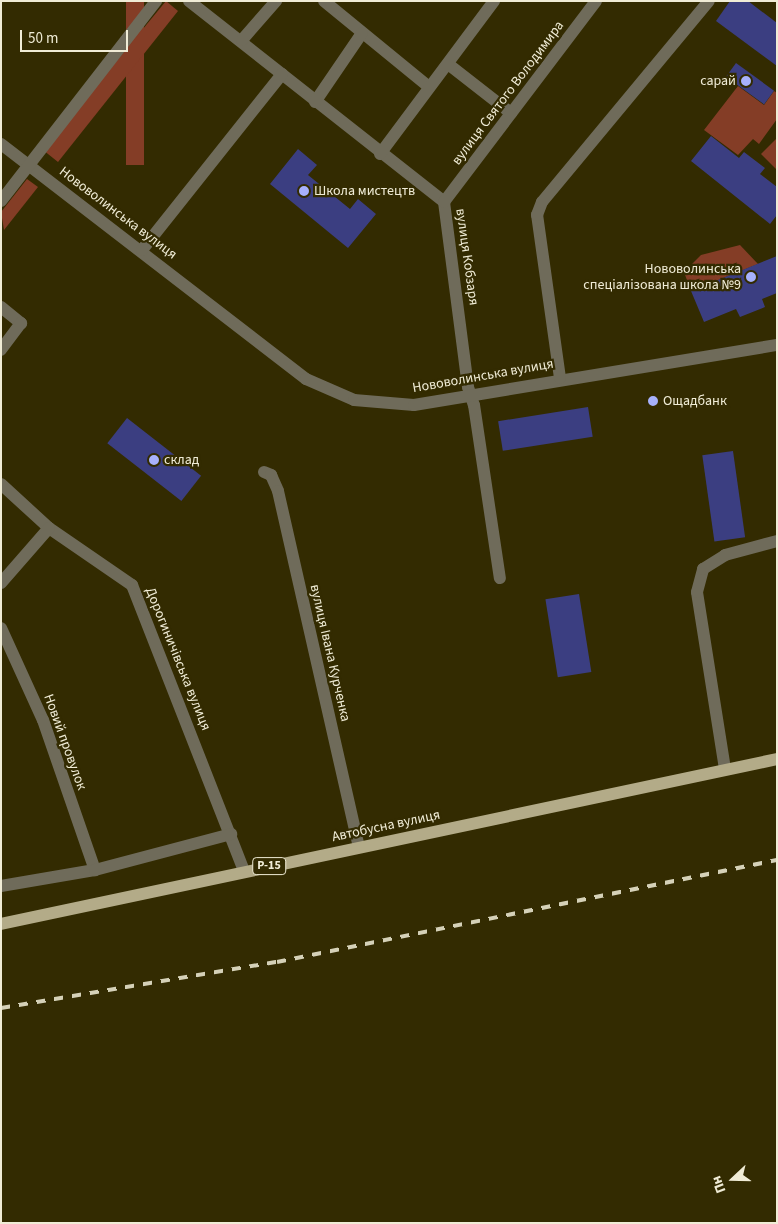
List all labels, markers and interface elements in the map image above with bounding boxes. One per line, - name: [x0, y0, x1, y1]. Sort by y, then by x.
- street label: вулиця Святого Володимира: [448, 18, 568, 168]
- scale bar: [22, 20, 130, 52]
- text: 50 m: [28, 28, 58, 49]
- place label: сарай: [700, 73, 736, 89]
- marker: сарай: [740, 75, 752, 87]
- street label: Нововолинська вулиця: [56, 163, 180, 263]
- place label: Школа мистецтв: [314, 183, 415, 199]
- marker: Школа мистецтв: [298, 185, 310, 197]
- street label: вулиця Кобзаря: [452, 207, 482, 307]
- place label: Нововолинська спеціалізована школа №9: [583, 261, 741, 294]
- marker: Нововолинська спеціалізована школа №9: [745, 271, 757, 283]
- street label: Нововолинська вулиця: [411, 355, 555, 397]
- place label: Ощадбанк: [663, 393, 727, 409]
- marker: Ощадбанк: [647, 395, 659, 407]
- place label: склад: [164, 452, 199, 468]
- marker: склад: [148, 454, 160, 466]
- street label: вулиця Івана Курченка: [306, 583, 354, 723]
- street label: Дорогиничівська вулиця: [142, 585, 214, 733]
- street label: Новий провулок: [40, 692, 90, 792]
- street label: Автобусна вулиця: [330, 806, 442, 846]
- road number: Р-15: [252, 856, 286, 876]
- north arrow: [708, 1154, 758, 1204]
- text: Пн: [707, 1173, 731, 1196]

